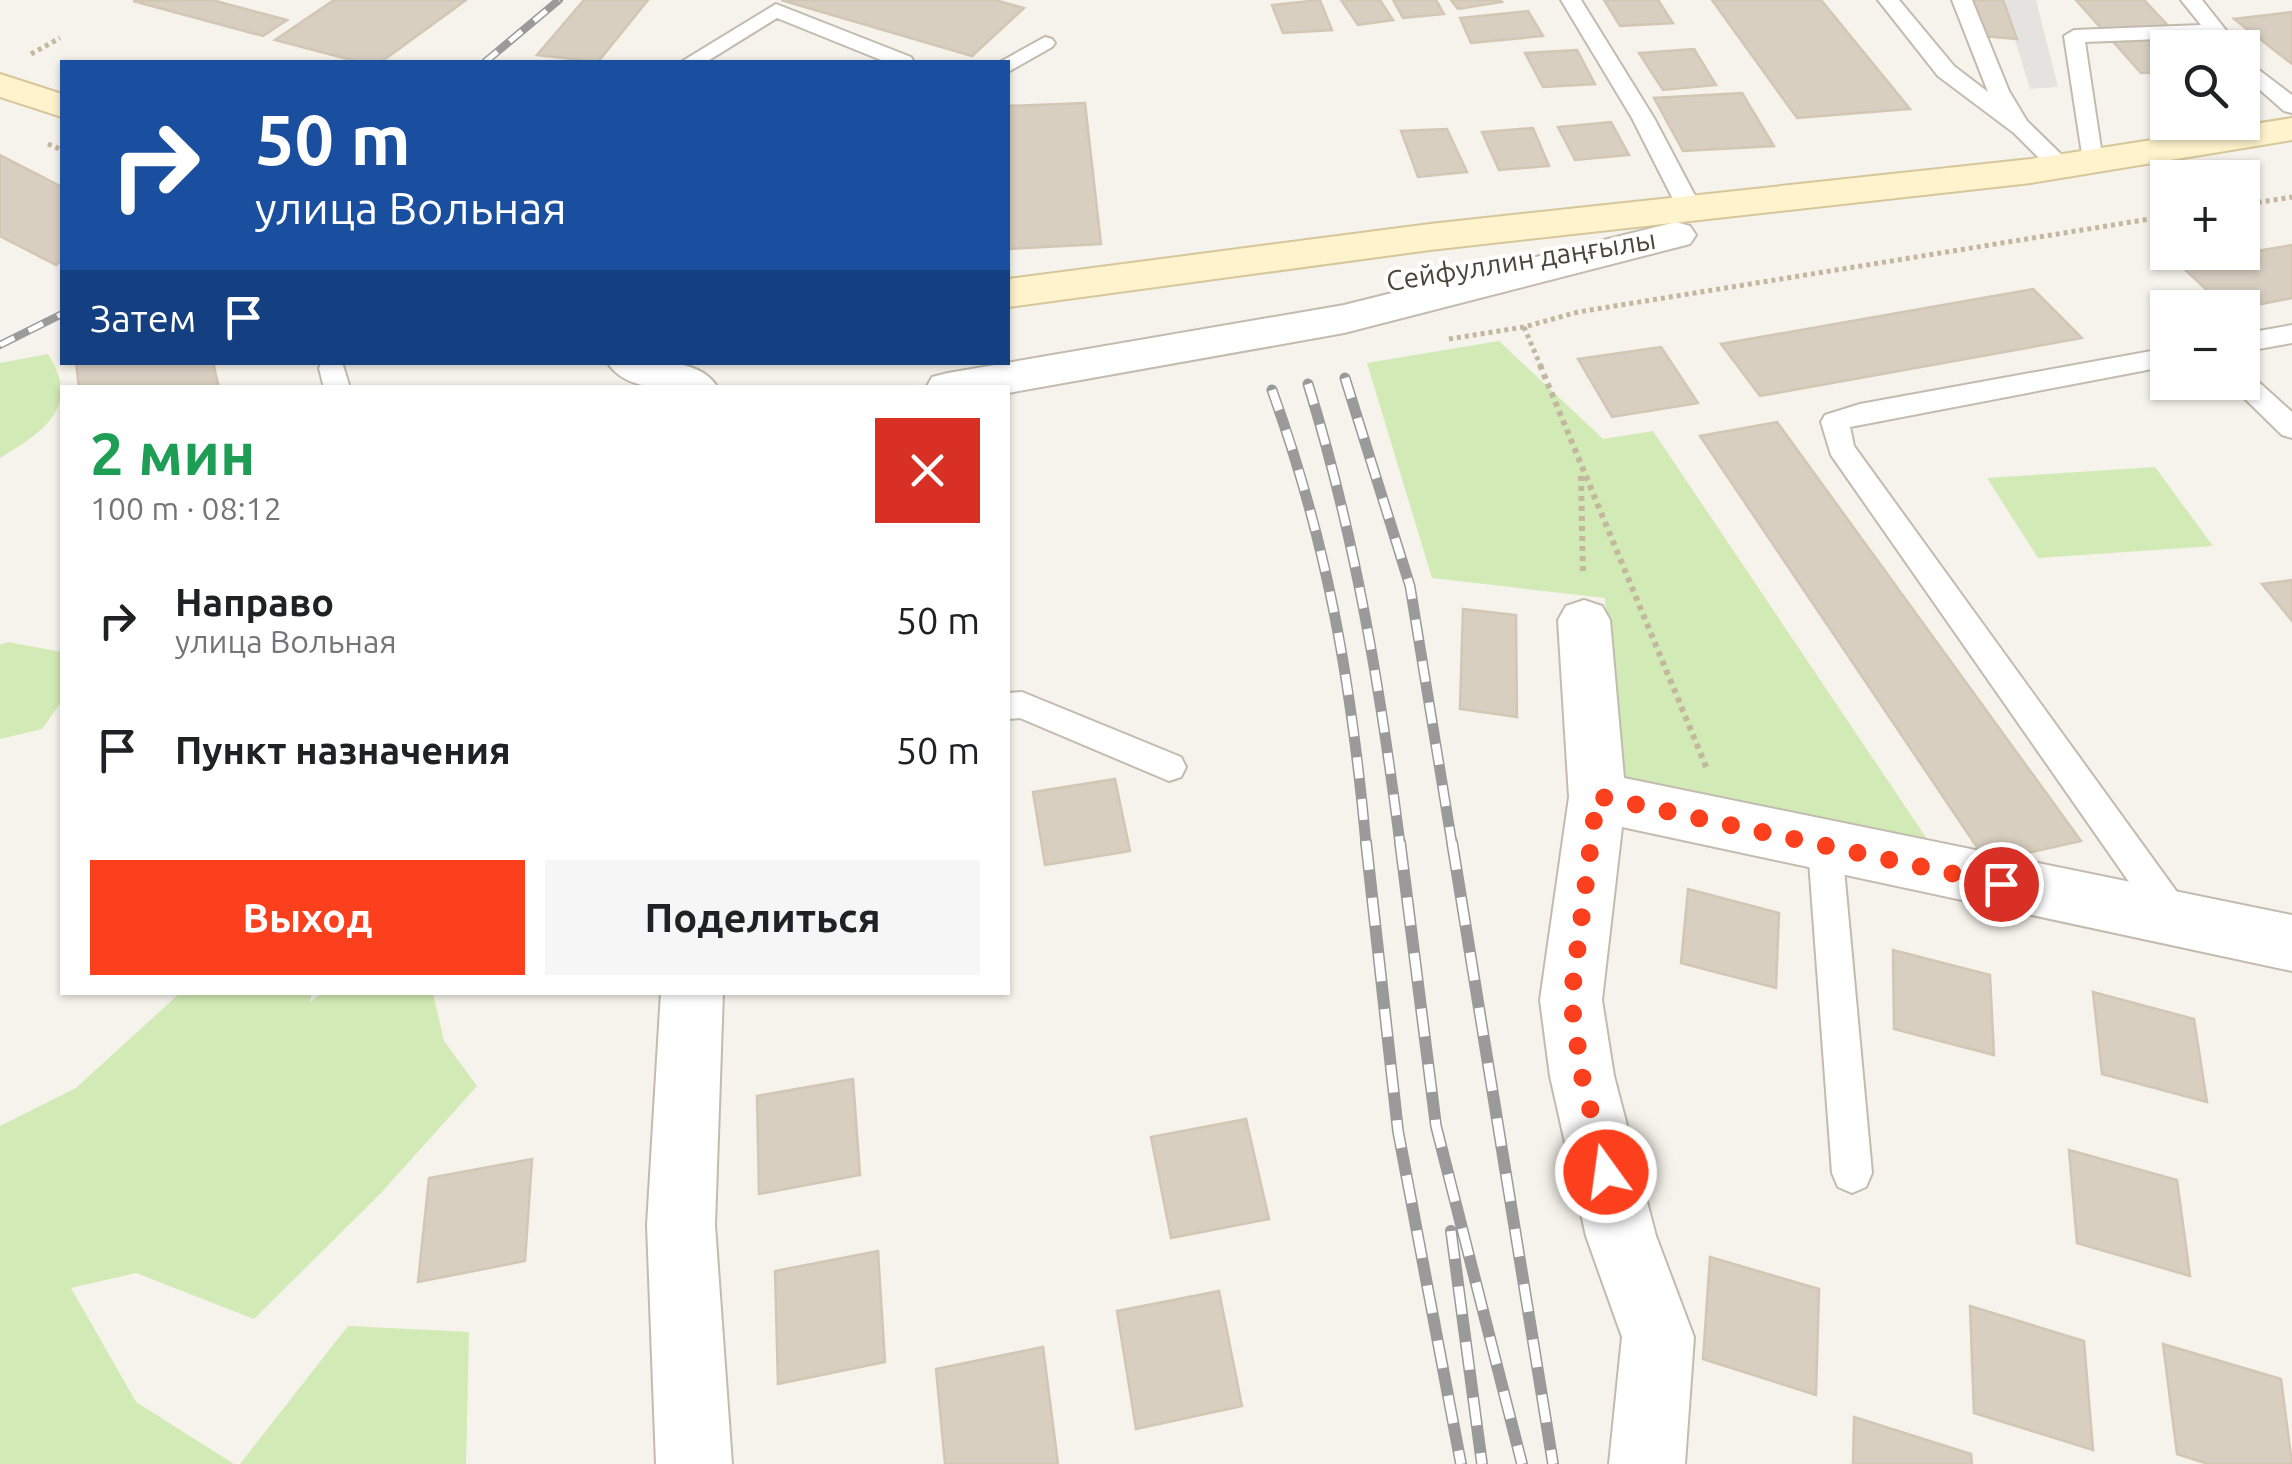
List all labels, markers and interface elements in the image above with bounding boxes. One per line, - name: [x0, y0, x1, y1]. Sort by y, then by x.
- map controls: [2150, 30, 2260, 400]
- button: search: [2150, 30, 2260, 140]
- icon: right: [90, 100, 220, 230]
- text: 50 m: [255, 100, 411, 178]
- button: +: [2150, 160, 2260, 270]
- text: улица Вольная: [255, 182, 567, 233]
- street label: Сейфуллин даңғылы: [1384, 223, 1658, 296]
- icon: arrive: [216, 290, 271, 345]
- button: −: [2150, 290, 2260, 400]
- text: Затем: [90, 297, 196, 339]
- button: close: [875, 418, 980, 523]
- text: 2 мин: [90, 419, 255, 486]
- text: 100 m · 08:12: [90, 490, 282, 526]
- text: Направо: [175, 581, 334, 623]
- icon: right: [90, 593, 145, 648]
- text: 50 m: [896, 599, 980, 641]
- text: улица Вольная: [175, 623, 397, 659]
- icon: arrive: [90, 723, 145, 778]
- text: Пункт назначения: [175, 729, 511, 771]
- text: 50 m: [896, 729, 980, 771]
- pin: [1959, 842, 2044, 927]
- icon: arrive: [1974, 857, 2029, 912]
- button: Выход: [90, 860, 525, 975]
- button: Поделиться: [545, 860, 980, 975]
- position arrow: [1554, 1120, 1658, 1224]

